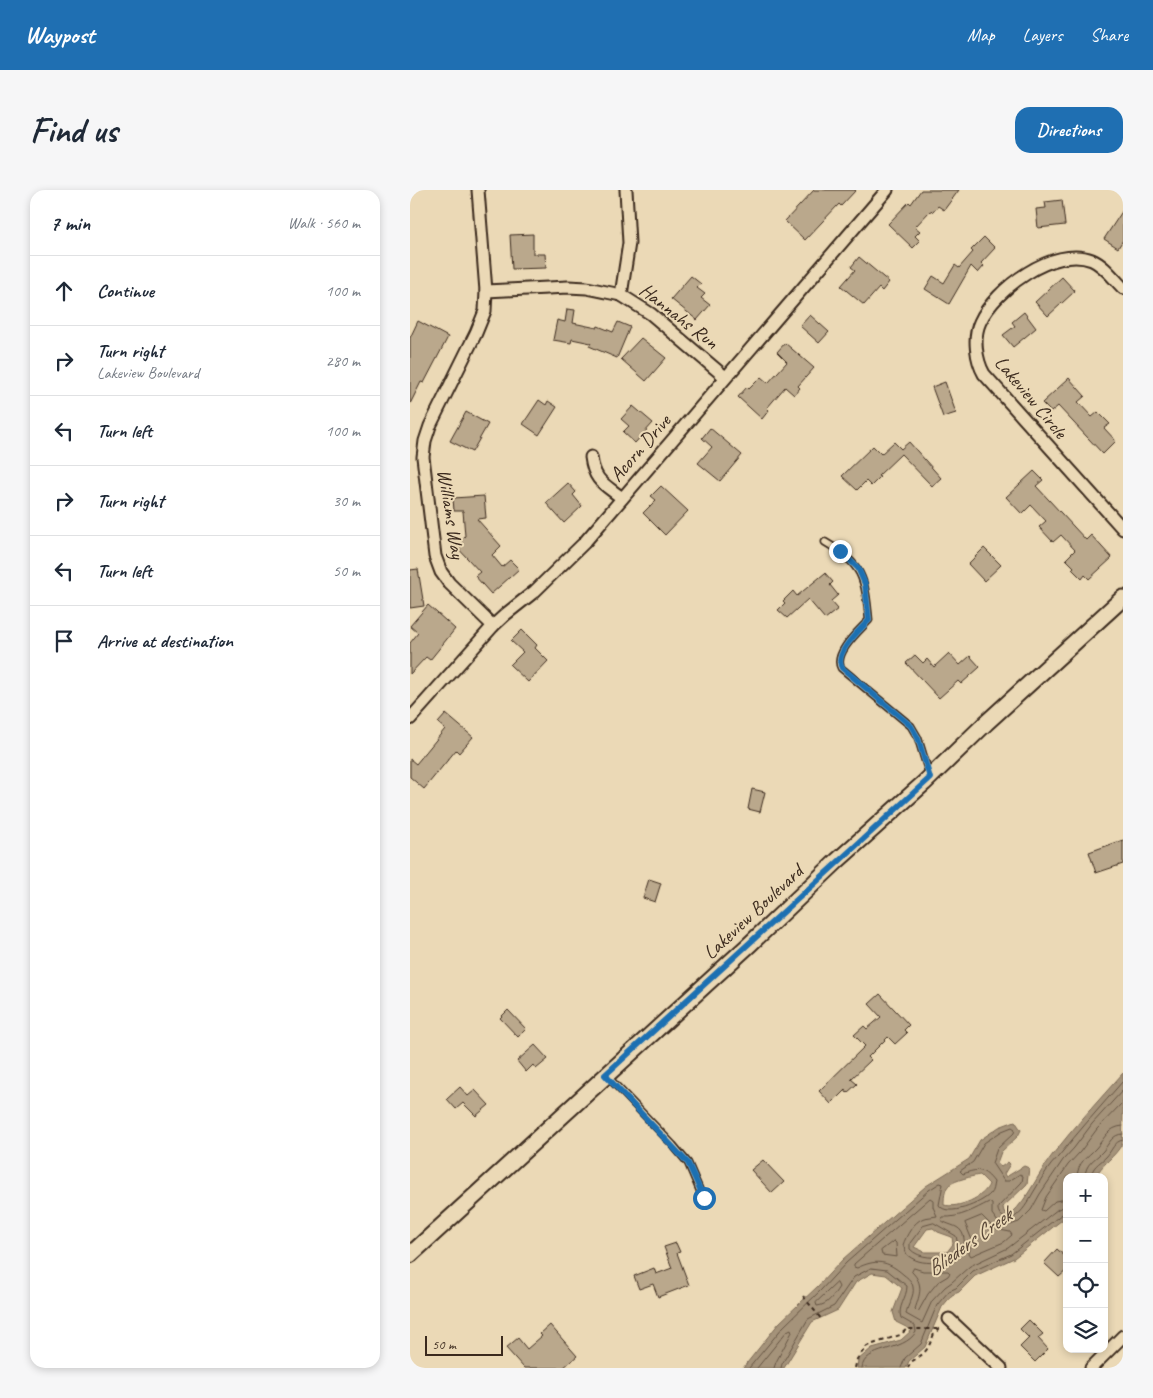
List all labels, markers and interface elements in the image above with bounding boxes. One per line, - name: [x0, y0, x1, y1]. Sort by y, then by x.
- text: Waypost: [25, 20, 95, 50]
- text: Map: [967, 24, 995, 46]
- text: Layers: [1023, 24, 1062, 46]
- text: Share: [1090, 24, 1128, 46]
- button: Directions: [1015, 107, 1123, 153]
- text: Find us: [30, 108, 117, 153]
- text: 7 min: [50, 210, 90, 236]
- text: Walk · 560 m: [288, 213, 360, 233]
- icon: ahead: [50, 277, 78, 305]
- street label: Hannahs Run: [634, 277, 724, 355]
- text: Continue: [97, 279, 154, 303]
- text: 100 m: [326, 281, 360, 301]
- text: Turn right: [97, 339, 164, 363]
- icon: right: [50, 347, 78, 375]
- text: 280 m: [326, 351, 360, 371]
- street label: Lakeview Circle: [989, 351, 1074, 445]
- text: Lakeview Boulevard: [97, 363, 199, 383]
- street label: Acorn Drive: [604, 408, 677, 487]
- icon: left: [50, 417, 78, 445]
- text: Turn left: [97, 419, 152, 443]
- text: 100 m: [326, 421, 360, 441]
- street label: Williams Way: [432, 467, 471, 562]
- icon: right: [50, 487, 78, 515]
- text: Turn right: [97, 489, 164, 513]
- text: 30 m: [333, 491, 360, 511]
- route end: [829, 540, 852, 563]
- icon: left: [50, 557, 78, 585]
- text: Turn left: [97, 559, 152, 583]
- text: 50 m: [333, 561, 360, 581]
- icon: arrive: [50, 627, 78, 655]
- text: Arrive at destination: [97, 629, 233, 653]
- street label: Lakeview Boulevard: [698, 857, 810, 965]
- map controls: [1063, 1173, 1108, 1353]
- button: +: [1063, 1173, 1108, 1218]
- route start: [693, 1187, 716, 1210]
- water label: Blieders Creek: [921, 1200, 1020, 1282]
- button: −: [1063, 1218, 1108, 1263]
- button: locate: [1063, 1263, 1108, 1308]
- button: layers: [1063, 1308, 1108, 1353]
- scale bar: [425, 1333, 502, 1356]
- text: 50 m: [432, 1336, 456, 1353]

